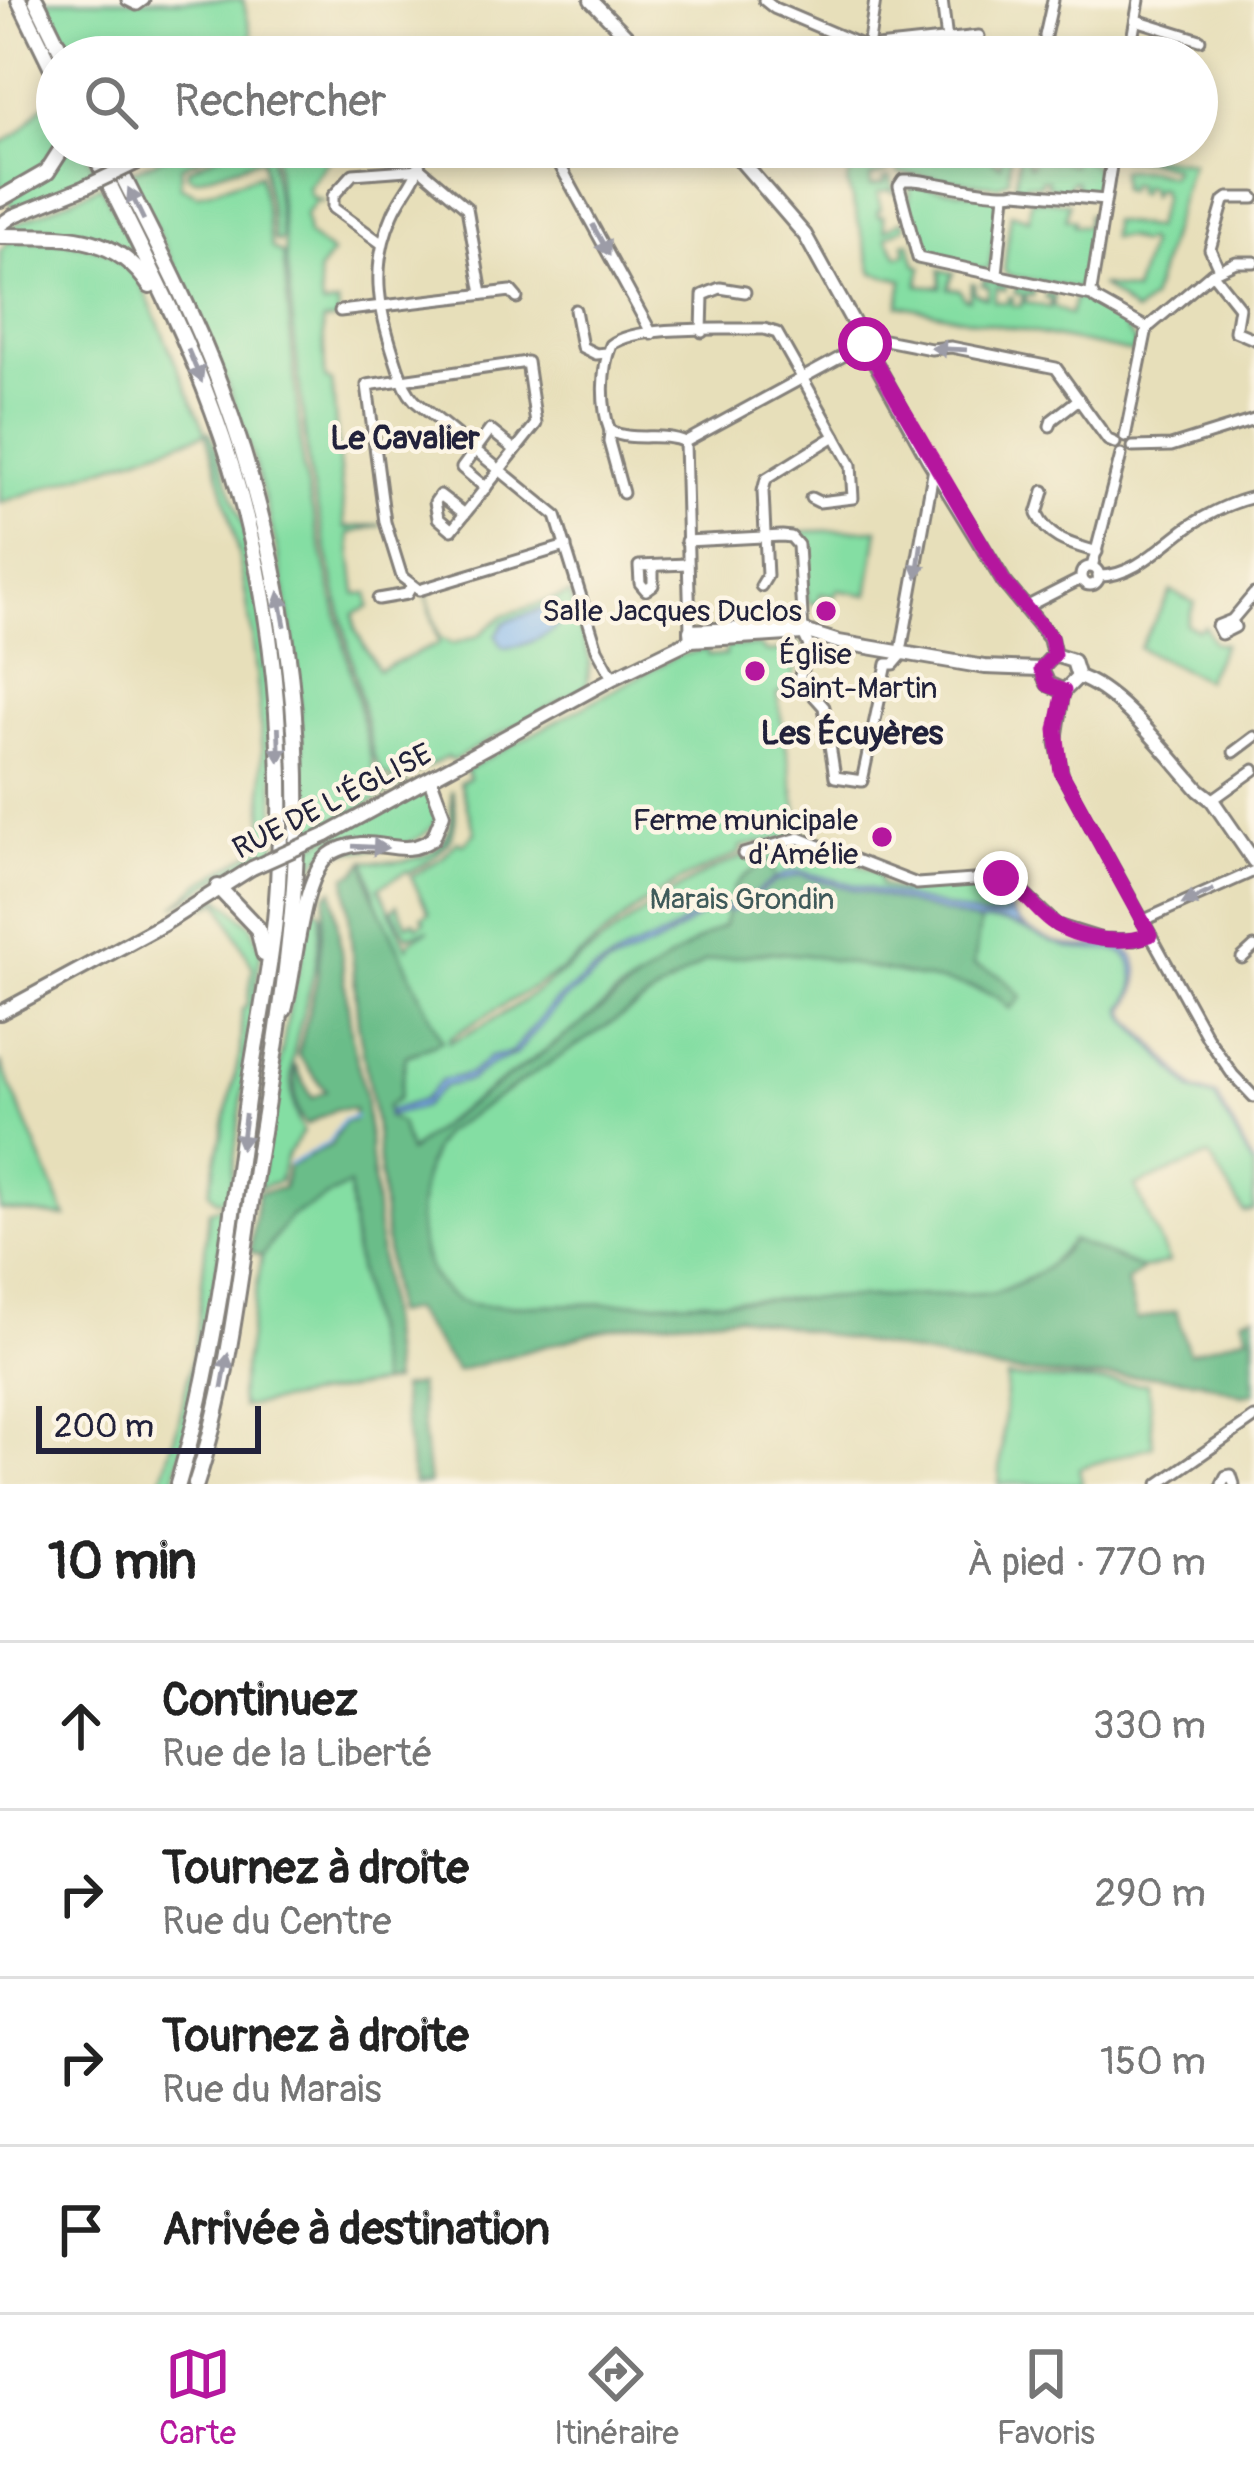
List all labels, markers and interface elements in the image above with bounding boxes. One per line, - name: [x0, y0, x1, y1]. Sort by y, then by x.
- search box: [36, 36, 1218, 168]
- icon: search: [78, 69, 144, 135]
- text: Rechercher: [174, 74, 387, 130]
- one-way arrow: [126, 186, 146, 221]
- one-way arrow: [590, 223, 611, 257]
- route start: [838, 317, 892, 371]
- one-way arrow: [929, 339, 967, 358]
- one-way arrow: [186, 349, 205, 385]
- district label: Le Cavalier: [330, 418, 480, 459]
- one-way arrow: [909, 542, 928, 580]
- one-way arrow: [272, 590, 291, 627]
- place label: Salle Jacques Duclos: [542, 593, 802, 630]
- marker: Salle Jacques Duclos: [813, 598, 839, 624]
- place label: Église Saint-Martin: [779, 636, 937, 707]
- marker: Église Saint-Martin: [742, 658, 768, 684]
- district label: Les Écuyères: [761, 713, 943, 754]
- one-way arrow: [270, 727, 289, 765]
- street label: RUE DE L'ÉGLISE: [227, 735, 438, 867]
- place label: Ferme municipale d'Amélie: [633, 802, 858, 873]
- marker: Ferme municipale d'Amélie: [869, 824, 895, 850]
- one-way arrow: [352, 838, 390, 857]
- route end: [974, 851, 1028, 905]
- park label: Marais Grondin: [650, 881, 834, 918]
- one-way arrow: [1180, 887, 1215, 907]
- one-way arrow: [233, 1114, 252, 1151]
- one-way arrow: [216, 1352, 235, 1389]
- scale bar: [36, 1400, 261, 1453]
- text: 200 m: [54, 1406, 154, 1447]
- text: 10 min: [48, 1530, 197, 1594]
- text: À pied · 770 m: [967, 1538, 1206, 1587]
- text: Continuez: [162, 1673, 358, 1729]
- icon: ahead: [48, 1693, 114, 1759]
- text: 330 m: [1093, 1701, 1206, 1750]
- text: Rue de la Liberté: [162, 1729, 433, 1778]
- text: Tournez à droite: [162, 1841, 469, 1897]
- icon: right: [48, 1861, 114, 1927]
- text: 290 m: [1094, 1869, 1206, 1918]
- text: Rue du Centre: [162, 1897, 391, 1946]
- text: Tournez à droite: [162, 2009, 469, 2065]
- icon: right: [48, 2029, 114, 2095]
- text: 150 m: [1100, 2037, 1206, 2086]
- text: Rue du Marais: [162, 2065, 382, 2114]
- icon: arrive: [48, 2197, 114, 2263]
- text: Arrivée à destination: [162, 2202, 550, 2258]
- tab: Carte: [159, 2341, 236, 2454]
- tab: Itinéraire: [554, 2341, 679, 2454]
- tab: Favoris: [997, 2341, 1095, 2454]

